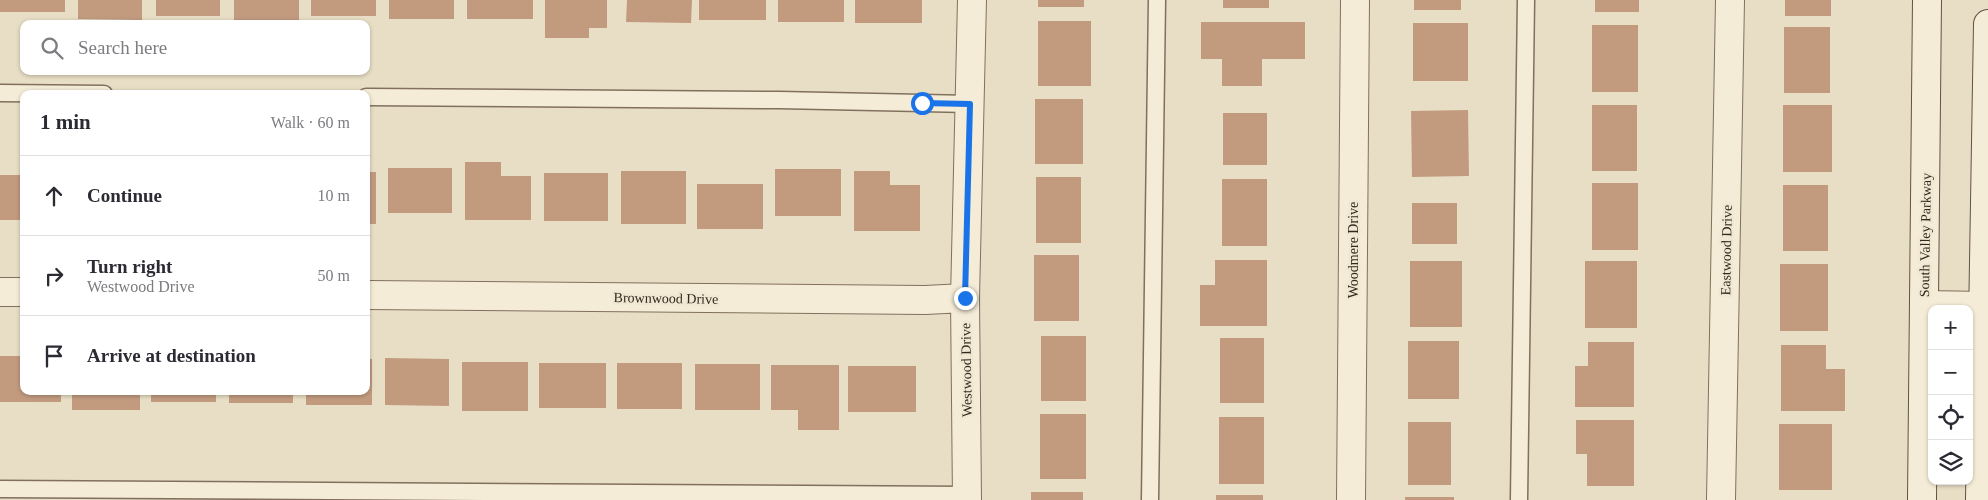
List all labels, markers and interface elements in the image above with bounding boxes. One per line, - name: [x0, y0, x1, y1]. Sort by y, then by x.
- search box: [20, 20, 370, 75]
- icon: search: [38, 34, 66, 62]
- text: Search here: [78, 37, 167, 58]
- route start: [911, 92, 934, 115]
- text: 1 min: [40, 110, 91, 134]
- text: Walk · 60 m: [271, 114, 350, 131]
- street label: South Valley Parkway: [1917, 173, 1934, 297]
- icon: ahead: [40, 182, 68, 210]
- text: Continue: [87, 185, 162, 206]
- text: 10 m: [318, 187, 350, 204]
- street label: Woodmere Drive: [1346, 202, 1361, 298]
- street label: Eastwood Drive: [1718, 205, 1735, 295]
- text: Turn right: [87, 256, 172, 277]
- icon: right: [40, 262, 68, 290]
- text: 50 m: [318, 267, 350, 284]
- text: Westwood Drive: [87, 278, 195, 295]
- route end: [954, 287, 977, 310]
- street label: Brownwood Drive: [614, 290, 718, 307]
- map controls: [1928, 305, 1973, 485]
- button: +: [1928, 305, 1973, 350]
- street label: Westwood Drive: [958, 323, 975, 417]
- icon: arrive: [40, 342, 68, 370]
- text: Arrive at destination: [87, 345, 256, 366]
- button: −: [1928, 350, 1973, 395]
- button: locate: [1928, 395, 1973, 440]
- button: layers: [1928, 440, 1973, 485]

